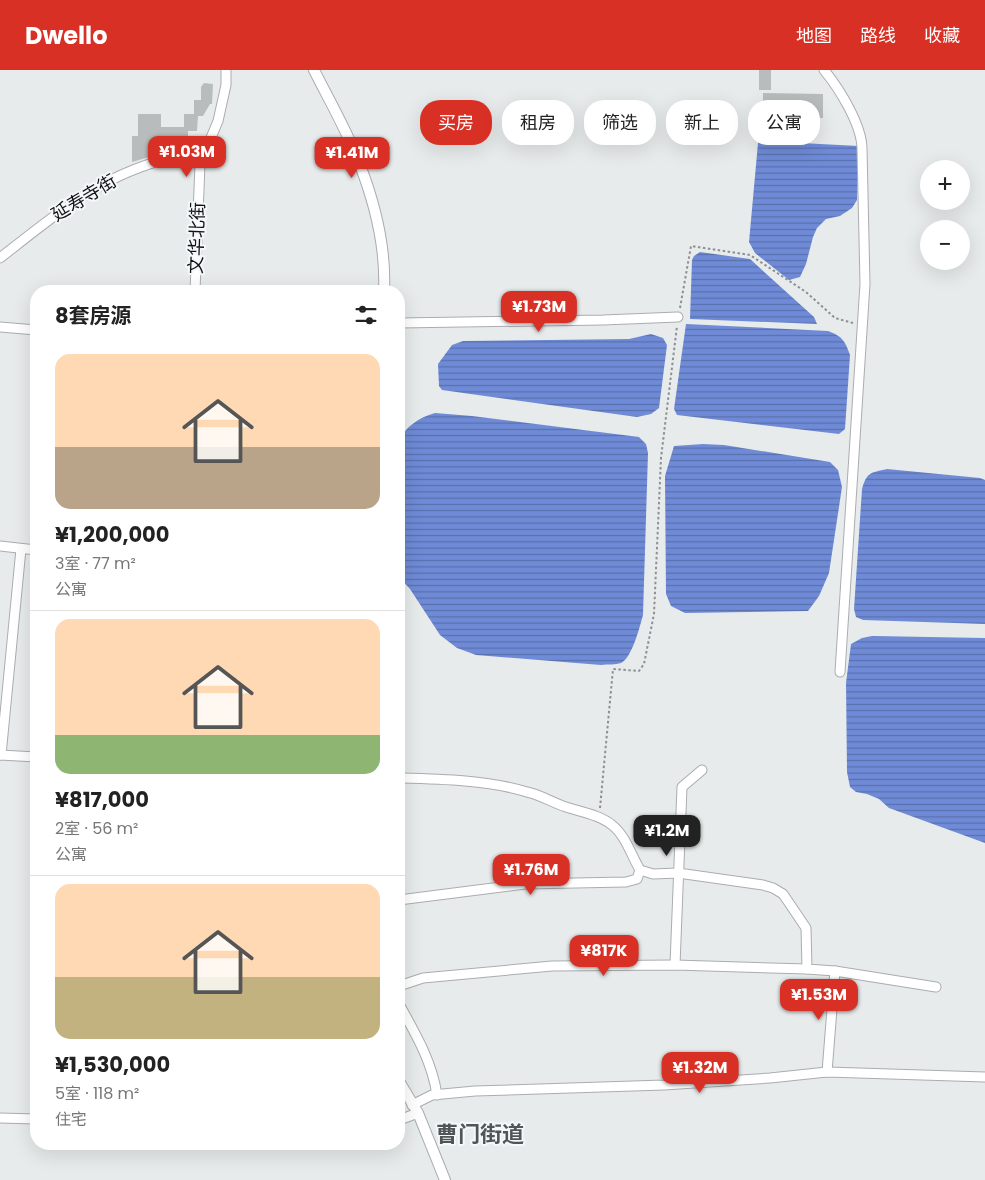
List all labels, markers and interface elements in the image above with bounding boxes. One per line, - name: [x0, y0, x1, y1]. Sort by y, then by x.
- text: Dwello: [25, 19, 107, 52]
- text: 地图: [796, 23, 832, 48]
- text: 路线: [860, 23, 896, 48]
- text: 收藏: [924, 23, 960, 48]
- chip: 买房: [420, 100, 492, 145]
- chip: 租房: [502, 100, 574, 145]
- chip: 筛选: [584, 100, 656, 145]
- chip: 新上: [666, 100, 738, 145]
- chip: 公寓: [748, 100, 820, 145]
- pin: ¥1.03M: [146, 136, 228, 178]
- pin: ¥1.41M: [311, 136, 393, 179]
- text: ¥1.03M: [159, 140, 215, 163]
- text: ¥1.41M: [326, 141, 378, 164]
- map controls: [920, 160, 970, 270]
- button: +: [920, 160, 970, 210]
- street label: 延寿寺街: [46, 168, 121, 227]
- street label: 文华北街: [183, 202, 210, 274]
- button: −: [920, 220, 970, 270]
- pin: ¥1.73M: [498, 290, 580, 333]
- text: ¥1.73M: [512, 295, 566, 318]
- text: 8套房源: [55, 301, 132, 330]
- icon: filters: [352, 301, 380, 329]
- icon: home: [173, 386, 263, 476]
- text: ¥1,200,000: [55, 520, 170, 549]
- text: 3室 · 77 m²: [55, 552, 136, 575]
- text: 公寓: [55, 578, 87, 601]
- icon: home: [173, 652, 263, 742]
- text: ¥817,000: [55, 785, 149, 814]
- pin: ¥1.2M: [632, 814, 702, 857]
- text: 2室 · 56 m²: [55, 817, 138, 840]
- text: ¥1.2M: [644, 819, 690, 842]
- text: 公寓: [55, 843, 87, 866]
- pin: ¥1.76M: [490, 854, 572, 896]
- text: ¥1.76M: [504, 858, 558, 881]
- icon: home: [173, 917, 263, 1007]
- pin: ¥817K: [569, 934, 639, 977]
- text: ¥817K: [581, 939, 627, 962]
- pin: ¥1.53M: [778, 978, 860, 1021]
- text: ¥1.53M: [791, 983, 847, 1006]
- text: ¥1,530,000: [55, 1050, 170, 1079]
- pin: ¥1.32M: [659, 1052, 741, 1094]
- text: ¥1.32M: [673, 1056, 727, 1079]
- text: 5室 · 118 m²: [55, 1082, 139, 1105]
- text: 住宅: [55, 1108, 87, 1131]
- district label: 曹门街道: [436, 1119, 524, 1150]

